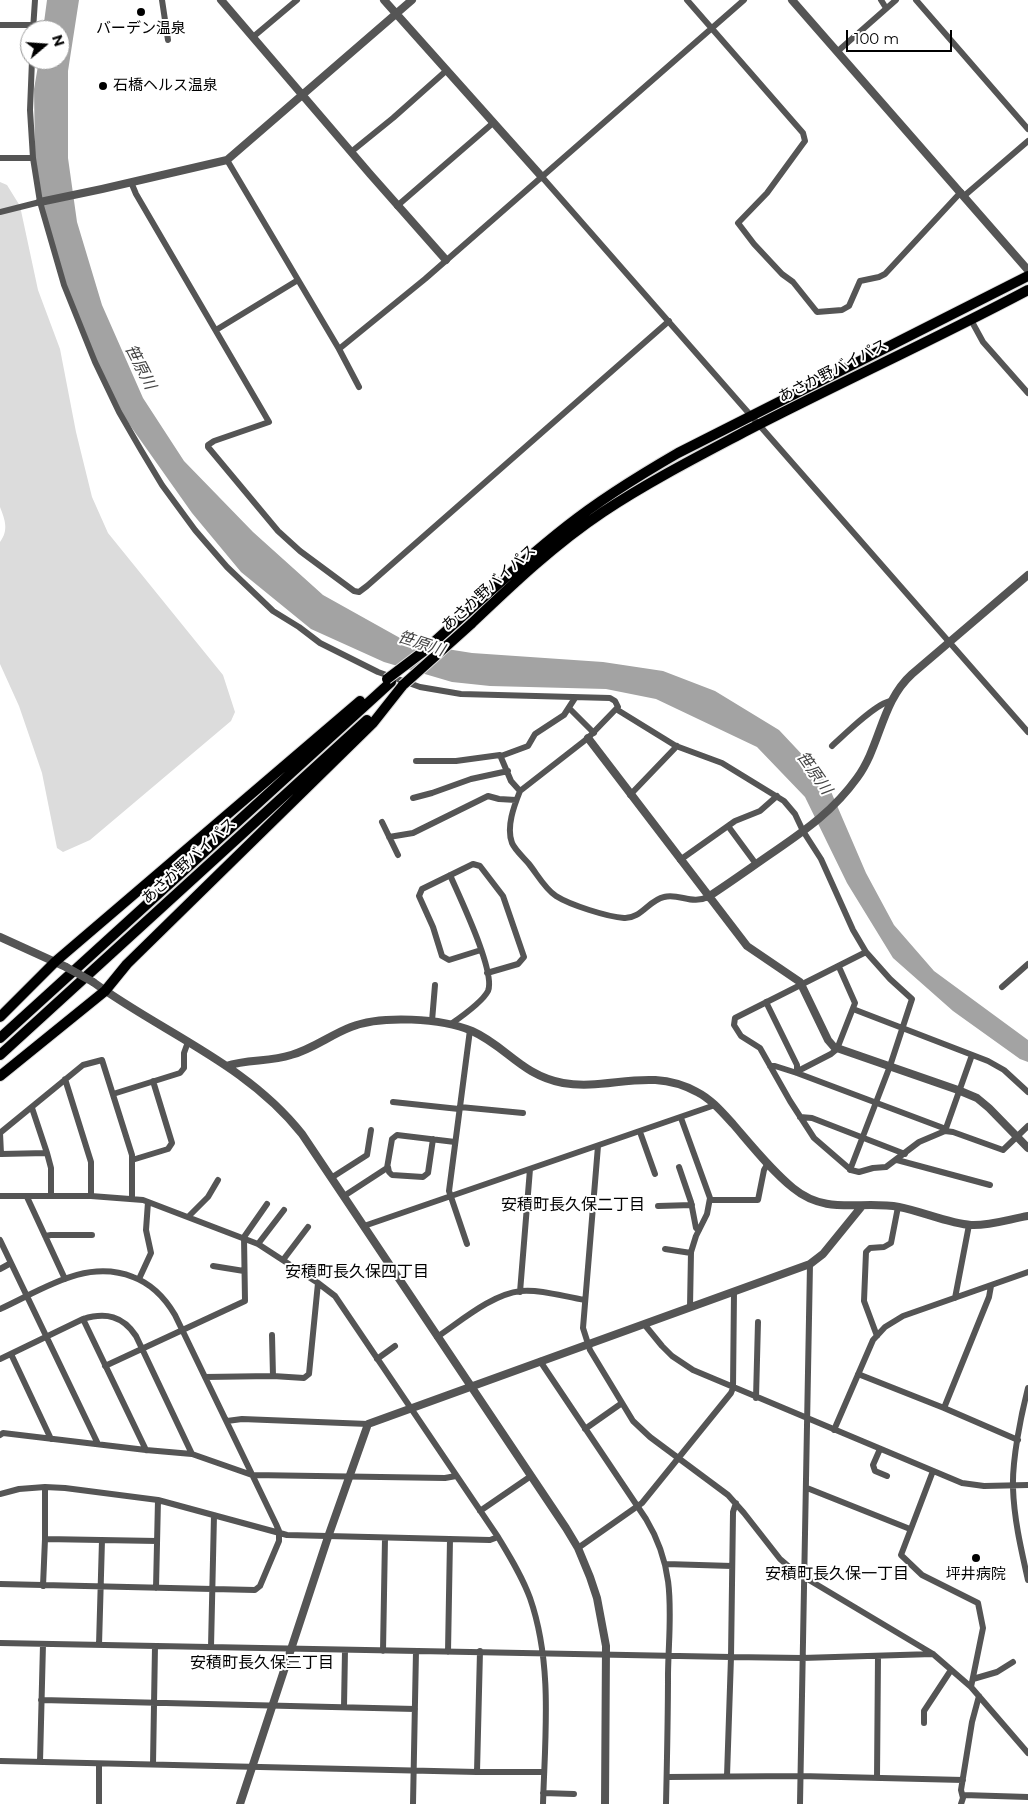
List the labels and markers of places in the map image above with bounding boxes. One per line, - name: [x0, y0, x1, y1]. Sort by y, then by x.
- marker: バーデン温泉: [135, 6, 147, 18]
- place label: バーデン温泉: [96, 20, 186, 38]
- place label: 石橋ヘルス温泉: [113, 77, 218, 95]
- marker: 石橋ヘルス温泉: [97, 80, 109, 92]
- marker: 坪井病院: [970, 1552, 982, 1564]
- place label: 坪井病院: [946, 1566, 1006, 1584]

